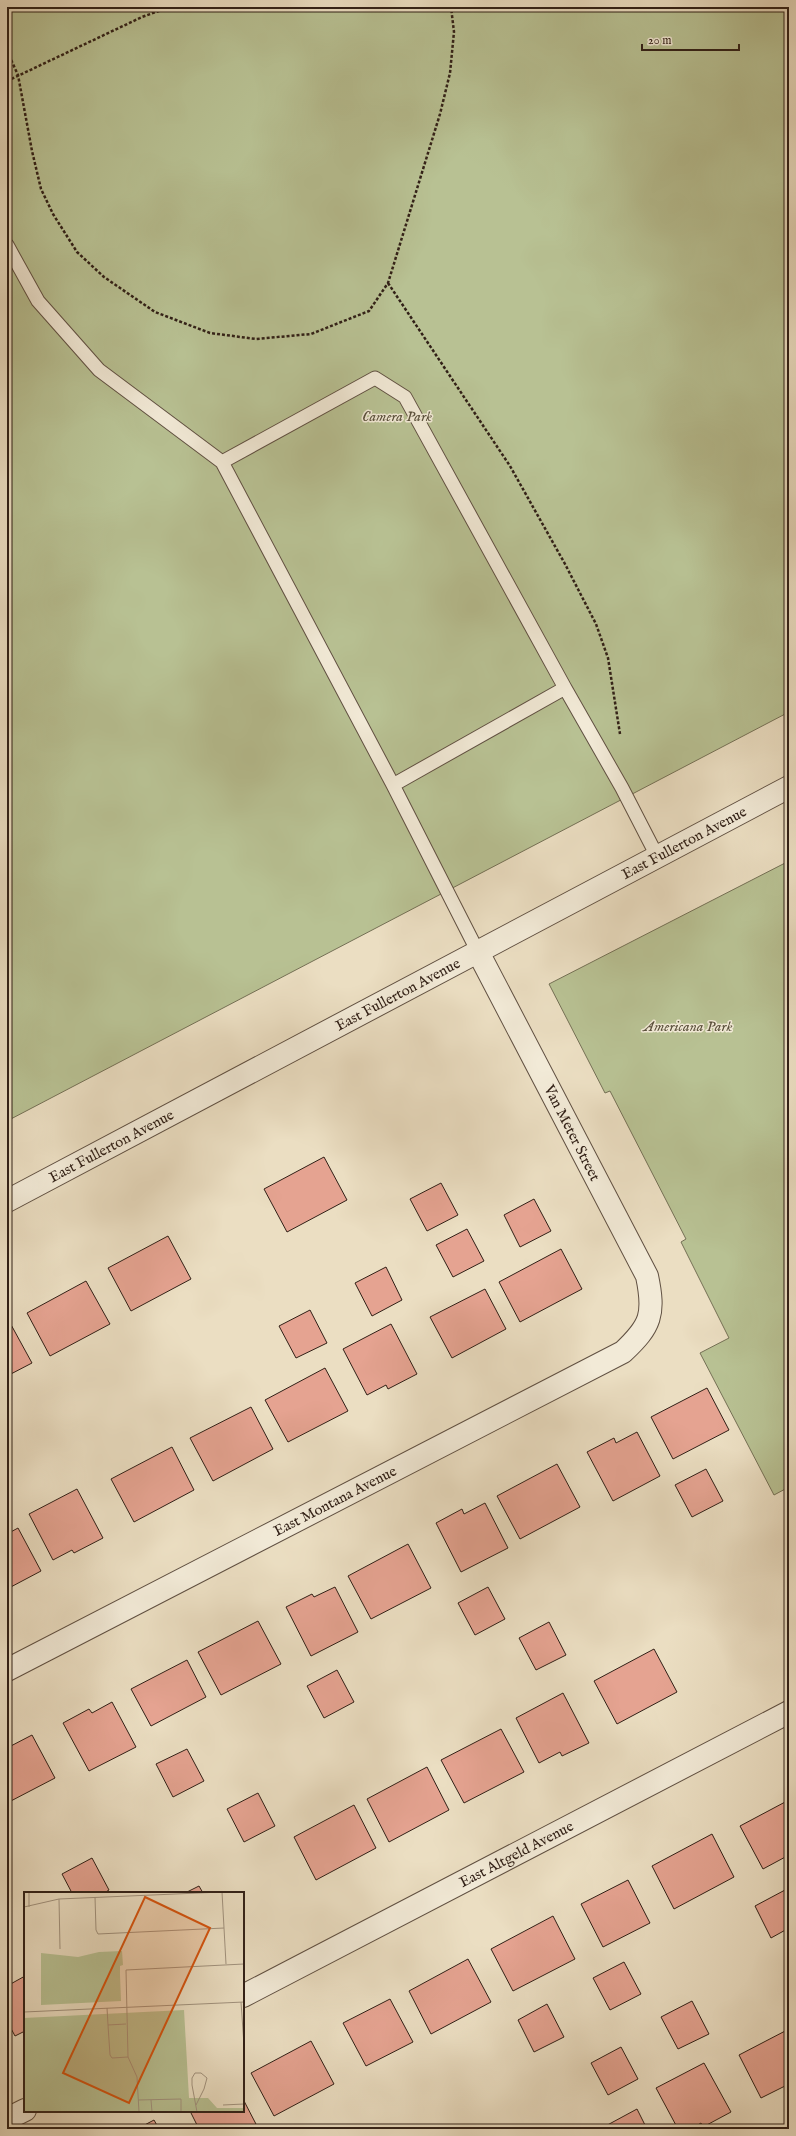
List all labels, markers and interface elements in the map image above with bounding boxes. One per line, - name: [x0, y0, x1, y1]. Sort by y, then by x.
- scale bar: [642, 26, 739, 52]
- text: 20 m: [648, 33, 671, 48]
- park label: Camera Park: [362, 407, 432, 426]
- street label: East Fullerton Avenue: [618, 802, 750, 883]
- street label: East Fullerton Avenue: [332, 953, 463, 1035]
- park label: Americana Park: [642, 1017, 732, 1036]
- street label: Van Meter Street: [539, 1081, 604, 1184]
- street label: East Fullerton Avenue: [46, 1105, 177, 1187]
- street label: East Montana Avenue: [270, 1461, 400, 1540]
- street label: East Altgeld Avenue: [456, 1816, 577, 1891]
- inset map: [24, 1892, 244, 2112]

